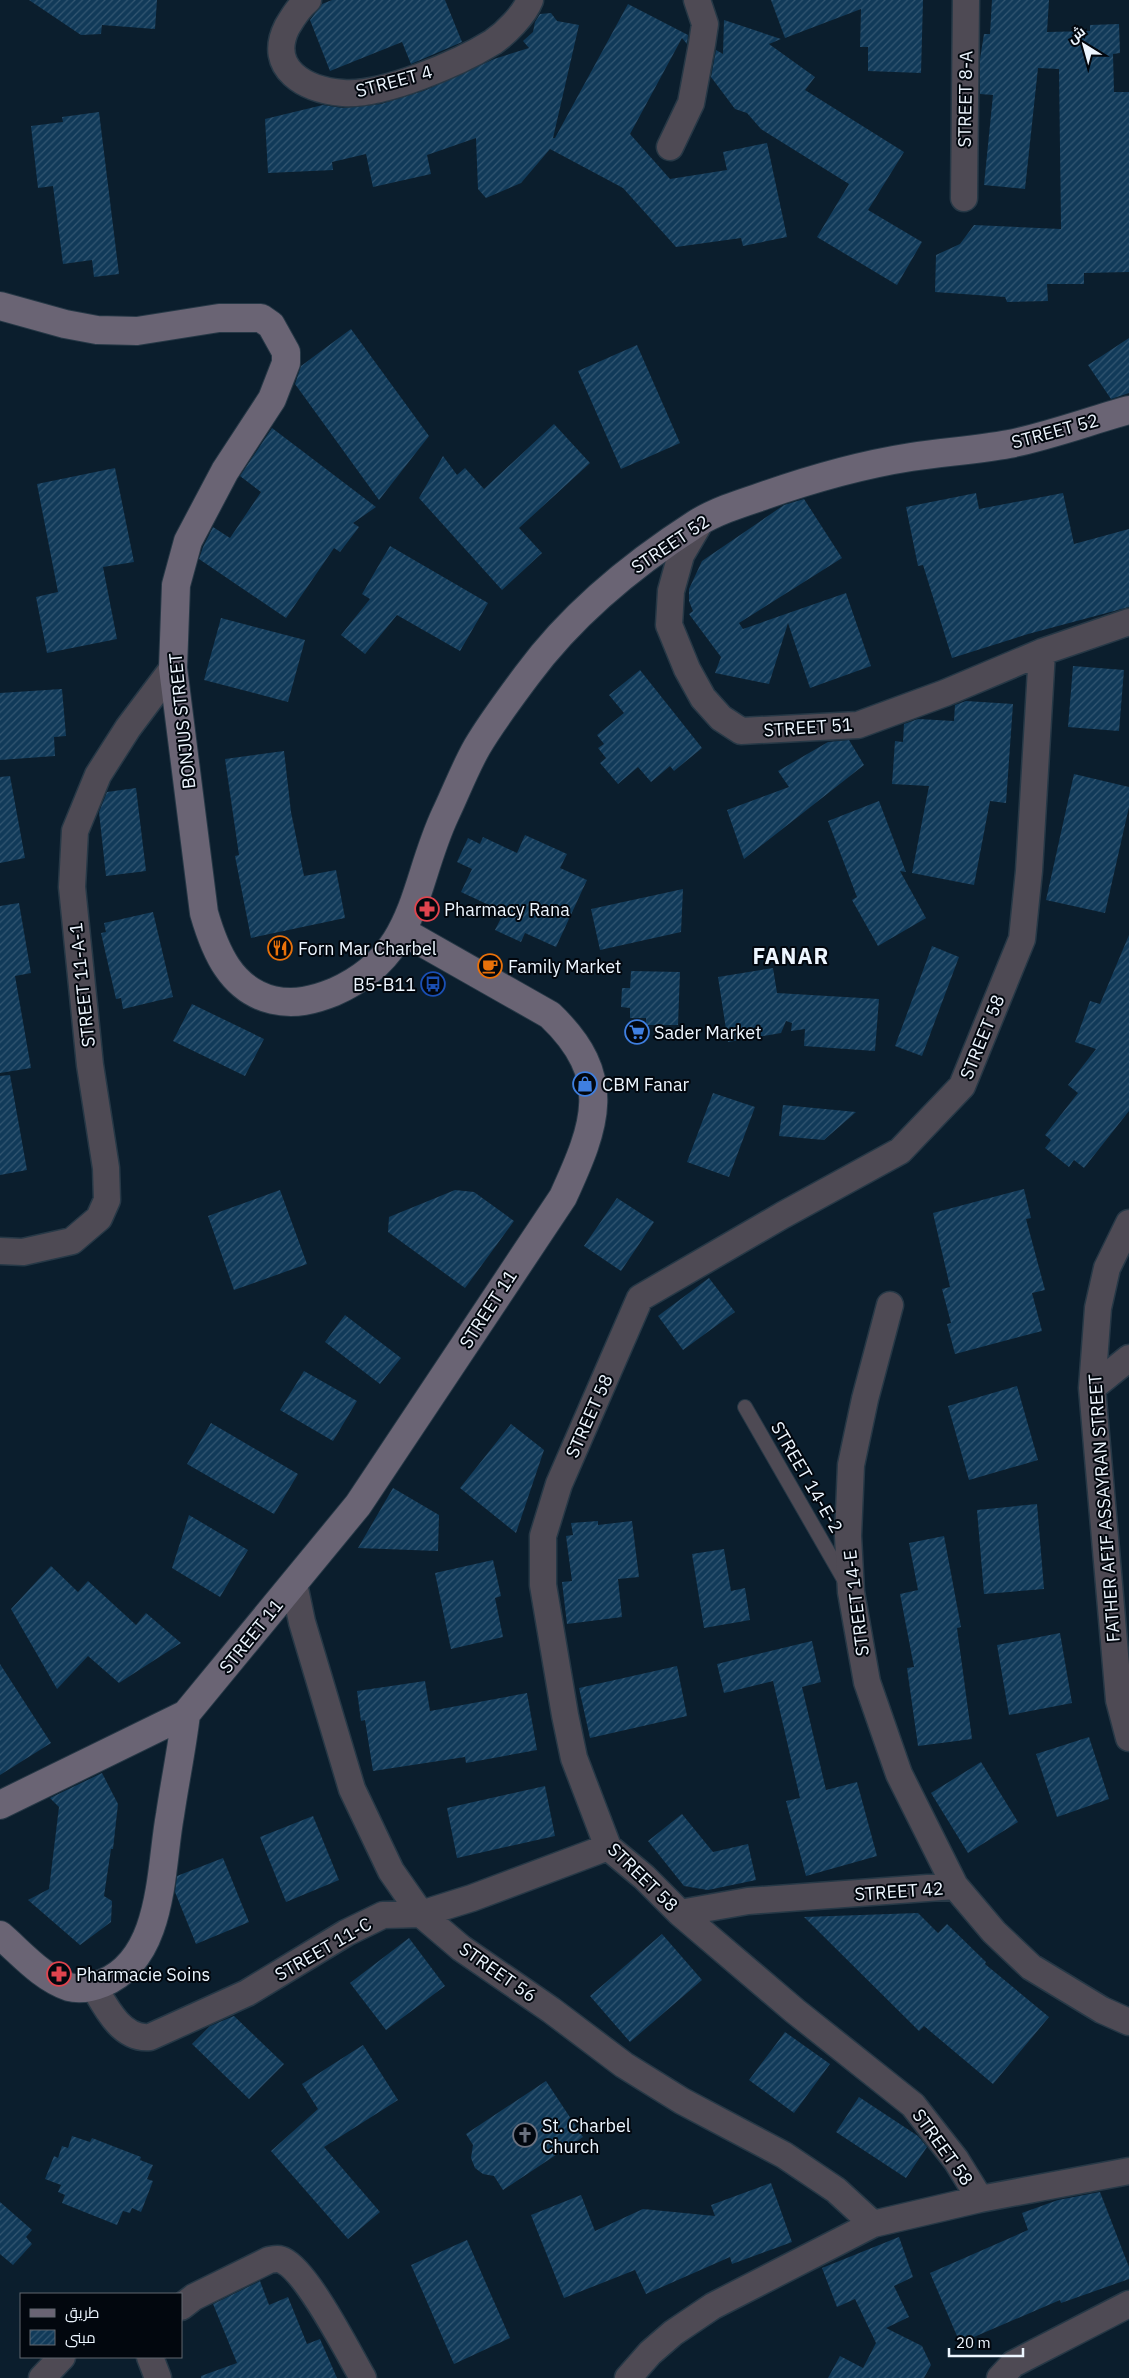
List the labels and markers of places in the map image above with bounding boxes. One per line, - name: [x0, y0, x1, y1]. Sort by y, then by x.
- pharmacy icon: Pharmacy Rana: [414, 896, 440, 922]
- place label: Pharmacy Rana: [444, 898, 570, 921]
- restaurant icon: Forn Mar Charbel: [267, 935, 293, 961]
- place label: Forn Mar Charbel: [298, 937, 437, 960]
- cafe icon: Family Market: [477, 953, 503, 979]
- place label: Family Market: [508, 955, 621, 978]
- bus stop icon: B5-B11: [420, 971, 446, 997]
- place label: B5-B11: [353, 973, 416, 996]
- supermarket icon: Sader Market: [624, 1019, 650, 1045]
- place label: Sader Market: [654, 1021, 761, 1044]
- shop icon: CBM Fanar: [572, 1071, 598, 1097]
- place label: CBM Fanar: [602, 1073, 690, 1096]
- pharmacy icon: Pharmacie Soins: [46, 1961, 72, 1987]
- place label: Pharmacie Soins: [76, 1963, 210, 1986]
- place label: St. Charbel Church: [542, 2114, 631, 2158]
- church icon: St. Charbel Church: [512, 2122, 538, 2148]

